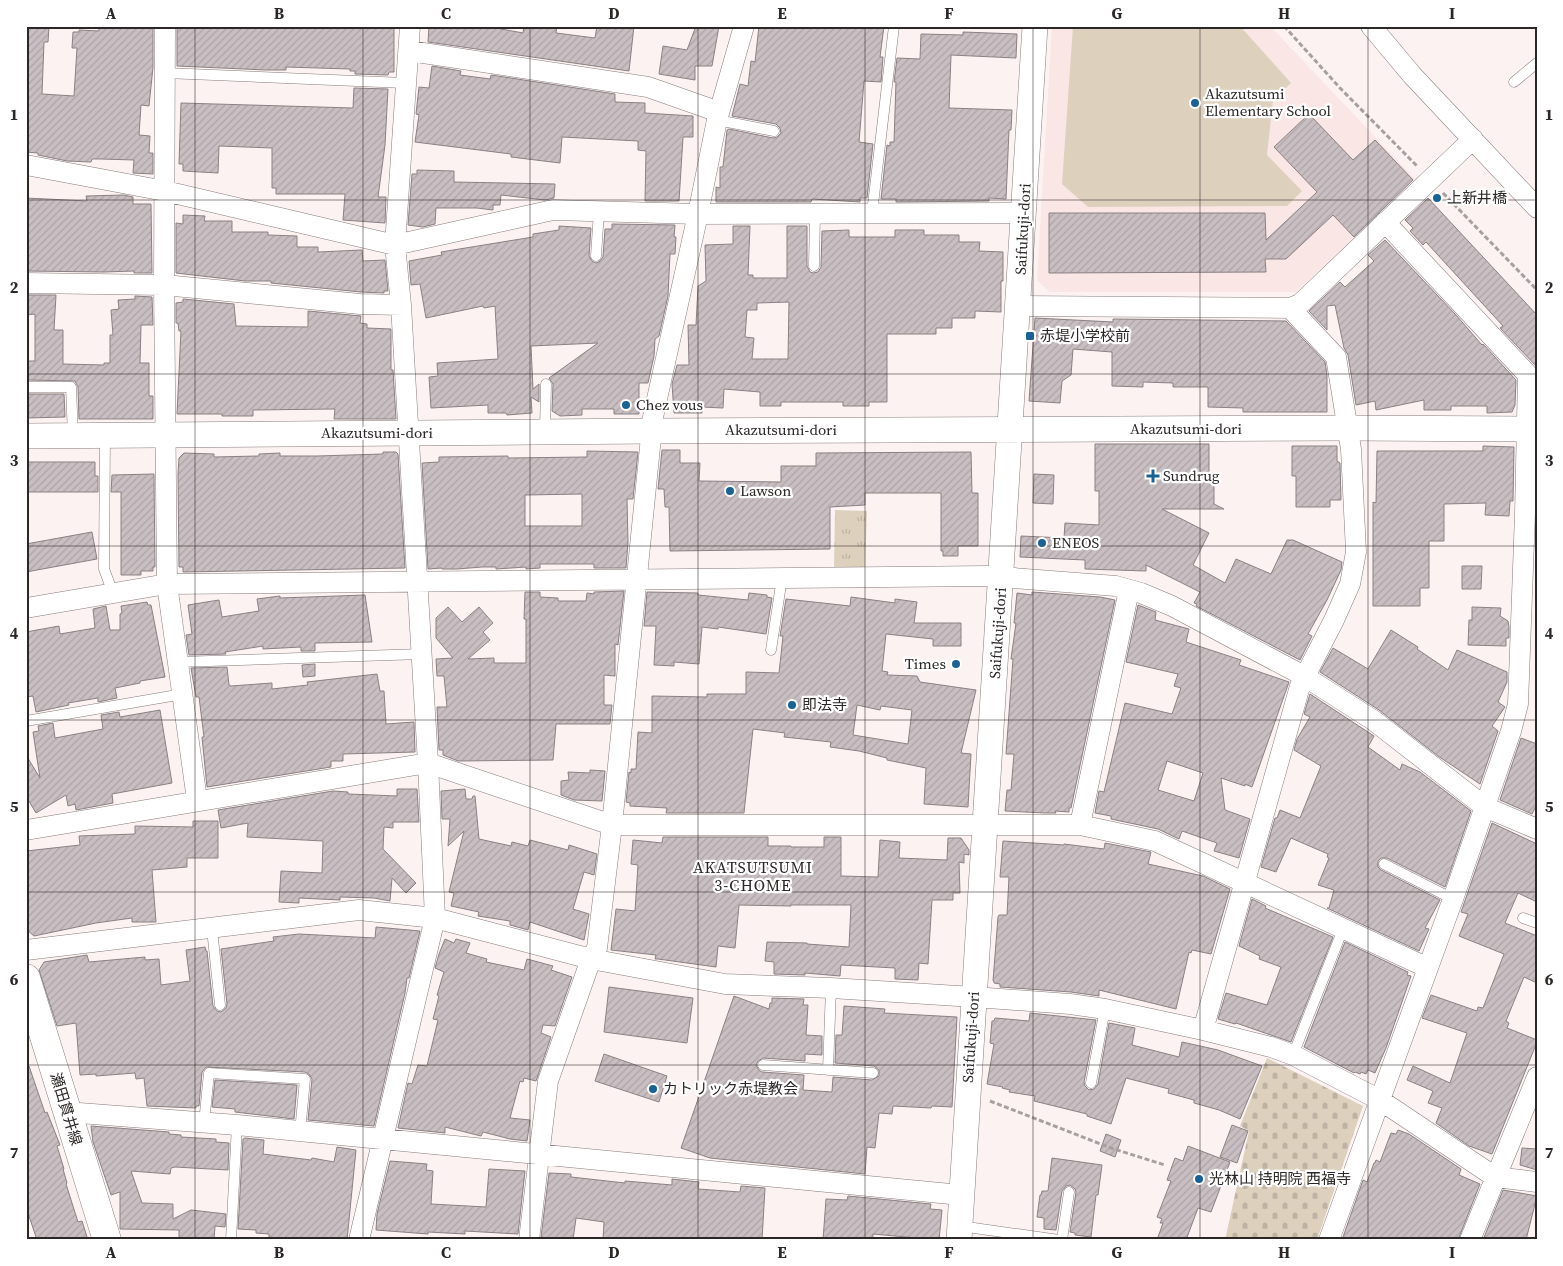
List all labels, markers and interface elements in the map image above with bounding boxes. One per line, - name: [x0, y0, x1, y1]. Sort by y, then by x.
- text: A: [106, 2, 117, 24]
- text: B: [274, 2, 285, 24]
- text: C: [441, 2, 451, 24]
- text: D: [608, 2, 620, 24]
- text: E: [777, 2, 787, 24]
- text: F: [944, 2, 954, 24]
- text: G: [1112, 2, 1123, 24]
- text: H: [1278, 2, 1290, 24]
- text: I: [1449, 2, 1455, 24]
- place label: Akazutsumi Elementary School: [1205, 83, 1332, 121]
- marker: Akazutsumi Elementary School: [1189, 97, 1201, 109]
- text: 1: [10, 103, 18, 125]
- text: 1: [1545, 103, 1553, 125]
- street label: Saifukuji-dori: [1010, 183, 1035, 275]
- place label: 上新井橋: [1447, 187, 1507, 208]
- marker: 上新井橋: [1431, 192, 1443, 204]
- text: 2: [10, 276, 19, 298]
- text: 2: [1545, 276, 1554, 298]
- place label: 赤堤小学校前: [1040, 325, 1130, 346]
- marker: 赤堤小学校前: [1024, 330, 1036, 342]
- place label: Chez vous: [636, 394, 703, 415]
- marker: Chez vous: [620, 399, 632, 411]
- street label: Akazutsumi-dori: [1130, 418, 1242, 439]
- street label: Akazutsumi-dori: [725, 419, 837, 440]
- street label: Akazutsumi-dori: [321, 422, 433, 443]
- text: 3: [10, 449, 19, 471]
- text: 3: [1545, 449, 1554, 471]
- place label: Sundrug: [1163, 465, 1220, 486]
- marker: Sundrug: [1147, 470, 1159, 482]
- place label: Lawson: [740, 480, 791, 501]
- marker: Lawson: [724, 485, 736, 497]
- place label: ENEOS: [1052, 532, 1100, 553]
- marker: ENEOS: [1036, 537, 1048, 549]
- street label: Saifukuji-dori: [984, 587, 1011, 679]
- text: 4: [10, 622, 19, 644]
- text: 4: [1545, 622, 1554, 644]
- place label: Times: [905, 653, 946, 674]
- marker: Times: [950, 658, 962, 670]
- place label: 即法寺: [802, 694, 847, 715]
- marker: 即法寺: [786, 699, 798, 711]
- text: 5: [10, 795, 19, 817]
- text: 5: [1545, 795, 1554, 817]
- district label: AKATSUTSUMI 3-CHOME: [693, 856, 813, 896]
- text: 6: [10, 968, 19, 990]
- text: 6: [1545, 968, 1554, 990]
- street label: Saifukuji-dori: [957, 991, 984, 1083]
- street label: 瀬田貫井線: [45, 1070, 87, 1148]
- place label: カトリック赤堤教会: [663, 1078, 798, 1099]
- marker: カトリック赤堤教会: [647, 1083, 659, 1095]
- text: 7: [10, 1141, 19, 1163]
- text: 7: [1545, 1141, 1554, 1163]
- place label: 光林山 持明院 西福寺: [1209, 1168, 1351, 1189]
- marker: 光林山 持明院 西福寺: [1193, 1173, 1205, 1185]
- text: A: [106, 1241, 117, 1263]
- text: B: [274, 1241, 285, 1263]
- text: C: [441, 1241, 451, 1263]
- text: D: [608, 1241, 620, 1263]
- text: E: [777, 1241, 787, 1263]
- text: F: [944, 1241, 954, 1263]
- text: G: [1112, 1241, 1123, 1263]
- text: H: [1278, 1241, 1290, 1263]
- text: I: [1449, 1241, 1455, 1263]

